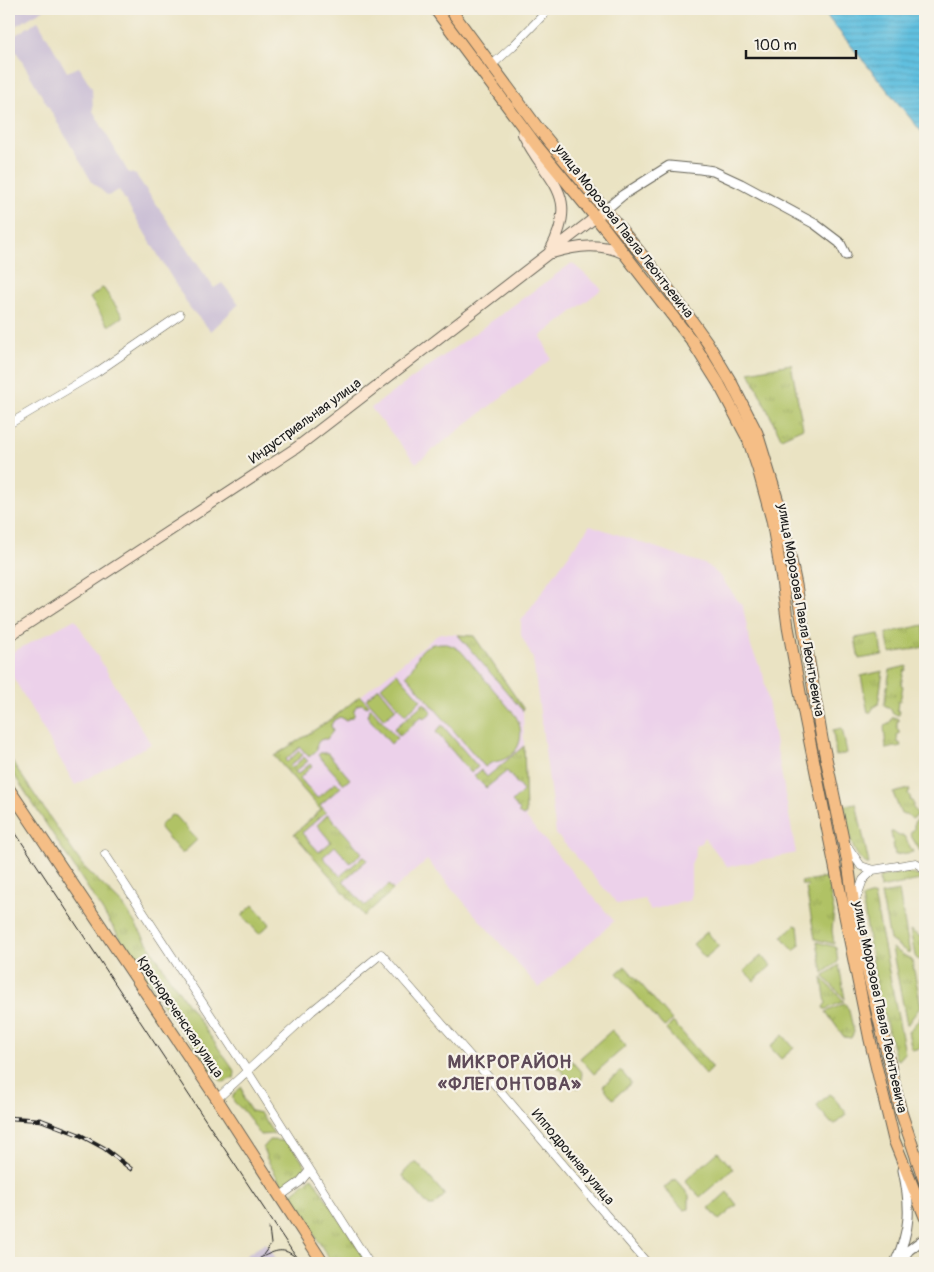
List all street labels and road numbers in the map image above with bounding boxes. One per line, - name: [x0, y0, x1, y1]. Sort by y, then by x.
- street label: улица Морозова Павла Леонтьевича: [550, 140, 697, 321]
- street label: Индустриальная улица: [245, 375, 365, 467]
- street label: улица Морозова Павла Леонтьевича: [774, 501, 828, 718]
- street label: улица Морозова Павла Леонтьевича: [849, 899, 911, 1114]
- street label: Краснореченская улица: [133, 953, 227, 1081]
- street label: Ипподромная улица: [528, 1106, 618, 1208]

